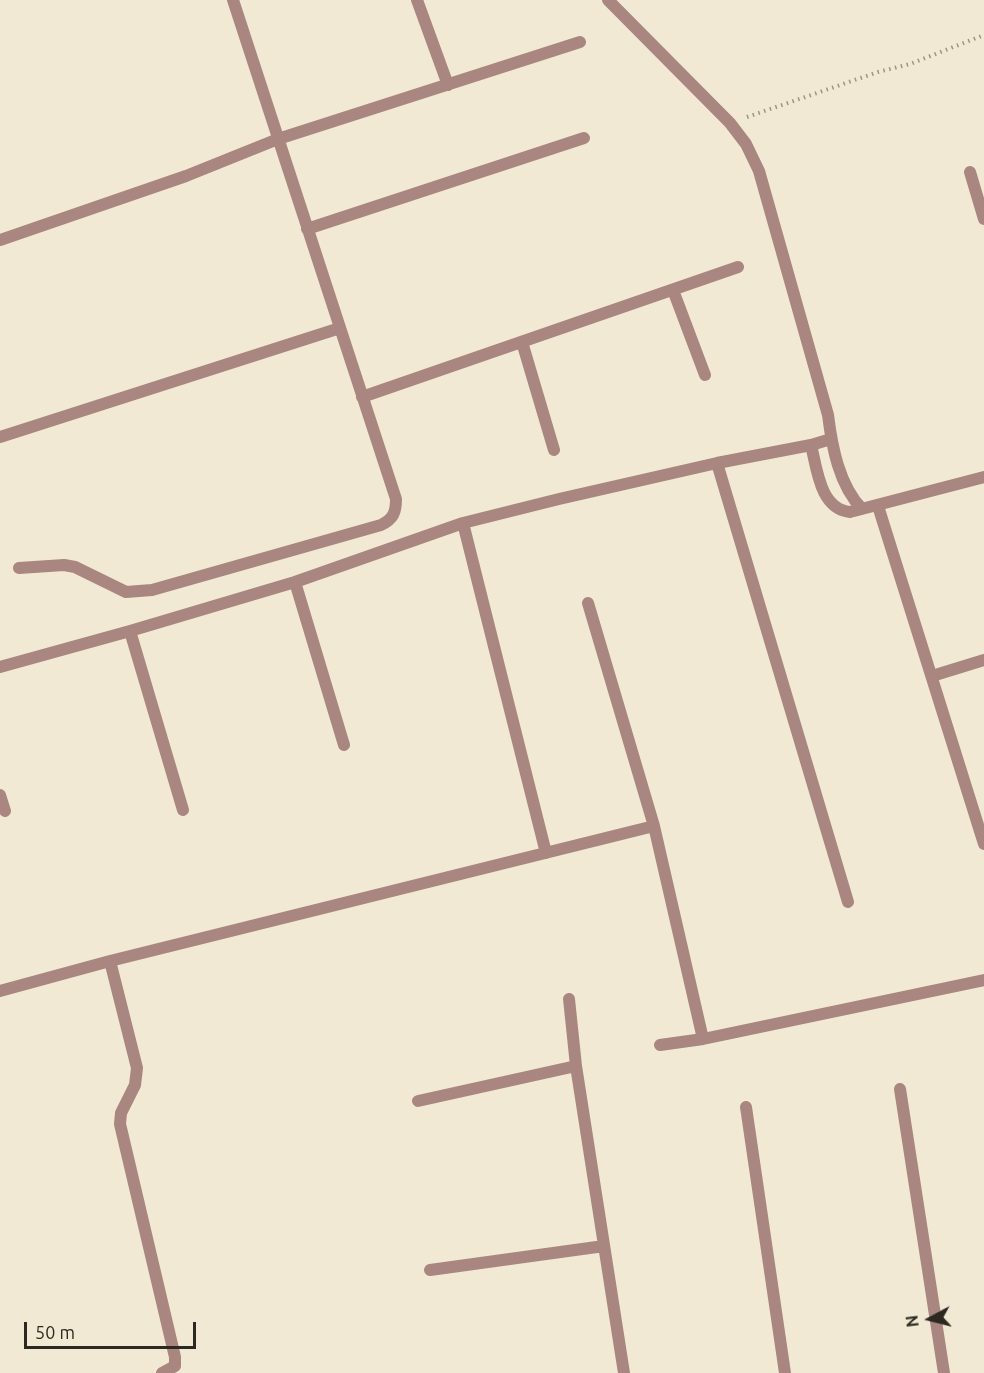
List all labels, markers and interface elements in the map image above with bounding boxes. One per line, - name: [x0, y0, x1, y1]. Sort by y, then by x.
- north arrow: [900, 1289, 960, 1349]
- scale bar: [27, 1310, 200, 1348]
- text: N: [902, 1314, 922, 1328]
- text: 50 m: [35, 1322, 75, 1342]

